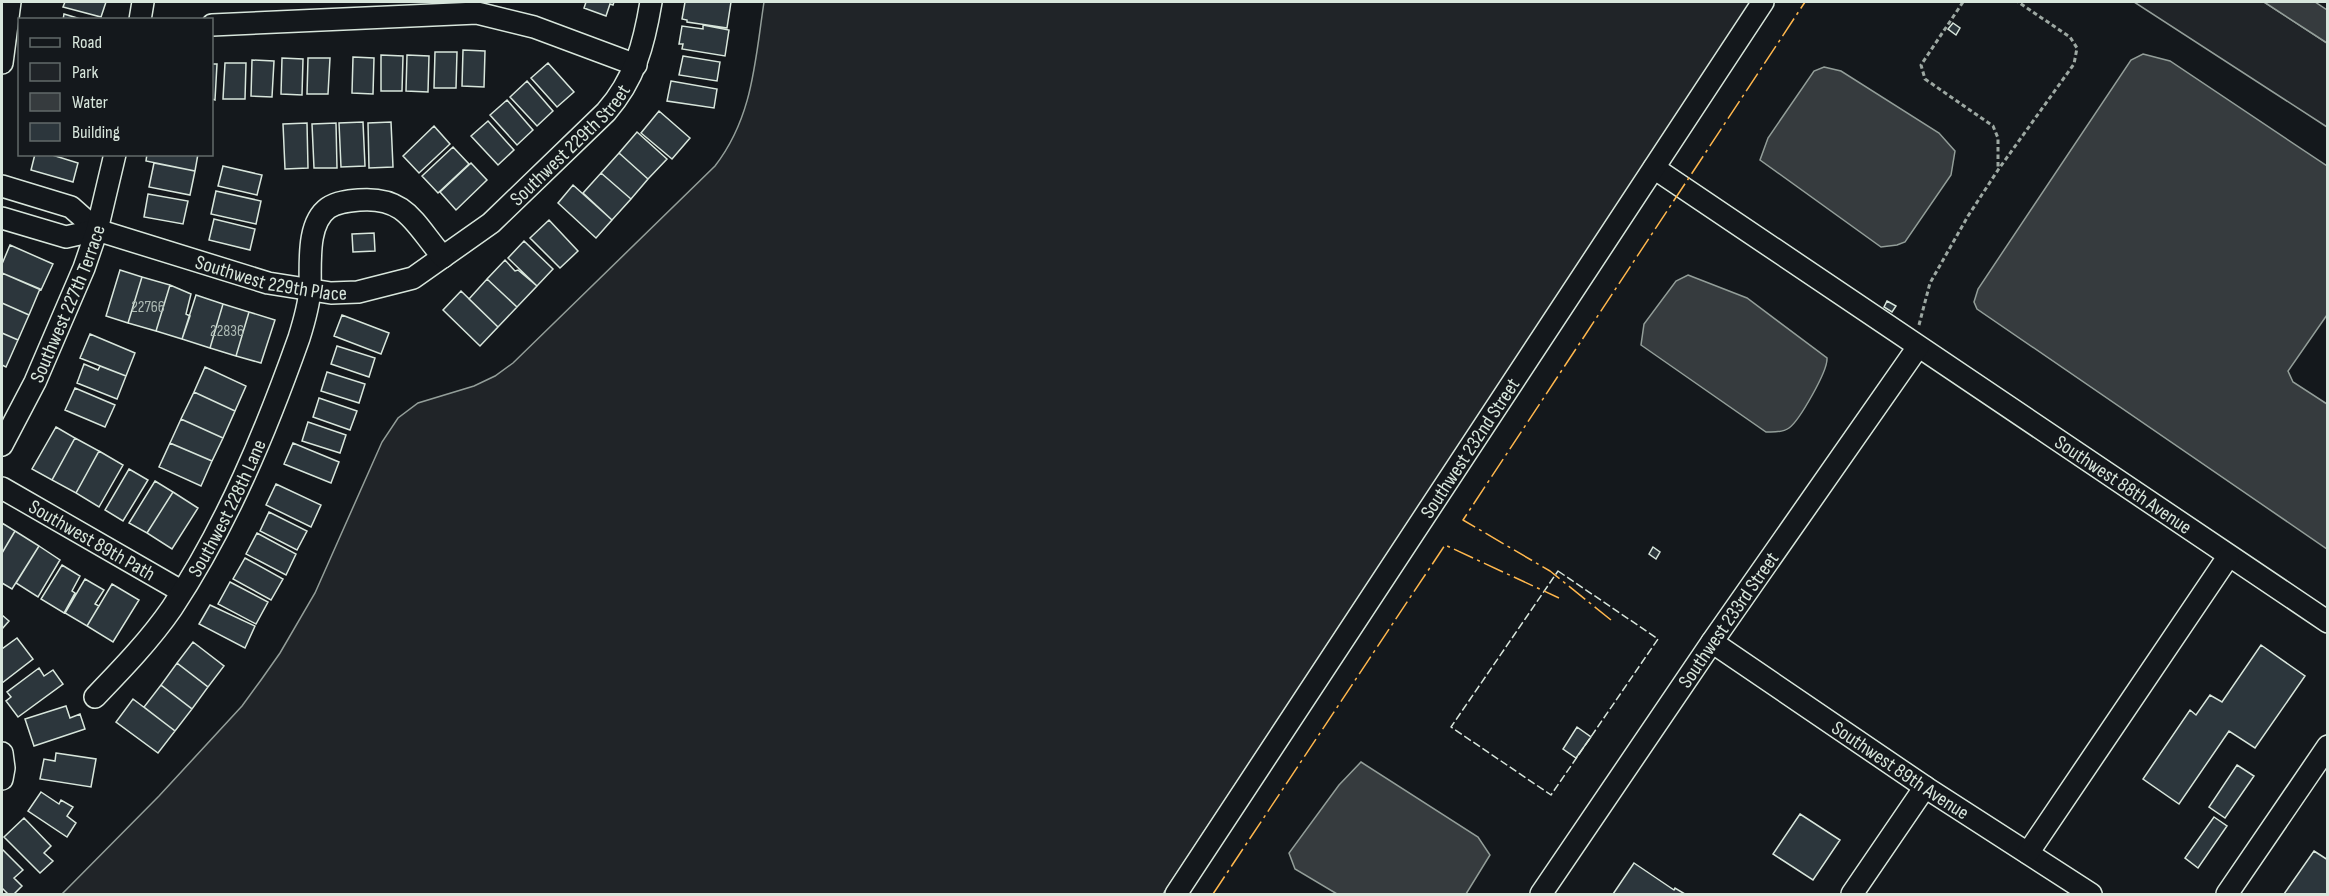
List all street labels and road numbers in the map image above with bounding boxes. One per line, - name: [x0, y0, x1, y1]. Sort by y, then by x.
- street label: Southwest 229th Street: [505, 80, 636, 211]
- street label: Southwest 227th Terrace: [25, 223, 111, 386]
- street label: Southwest 229th Place: [192, 250, 347, 306]
- street label: Southwest 232nd Street: [1416, 374, 1525, 523]
- street label: Southwest 88th Avenue: [2050, 430, 2196, 540]
- street label: Southwest 228th Lane: [183, 436, 272, 582]
- street label: Southwest 89th Path: [24, 495, 159, 586]
- street label: Southwest 233rd Street: [1673, 548, 1784, 693]
- street label: Southwest 89th Avenue: [1827, 716, 1973, 825]

